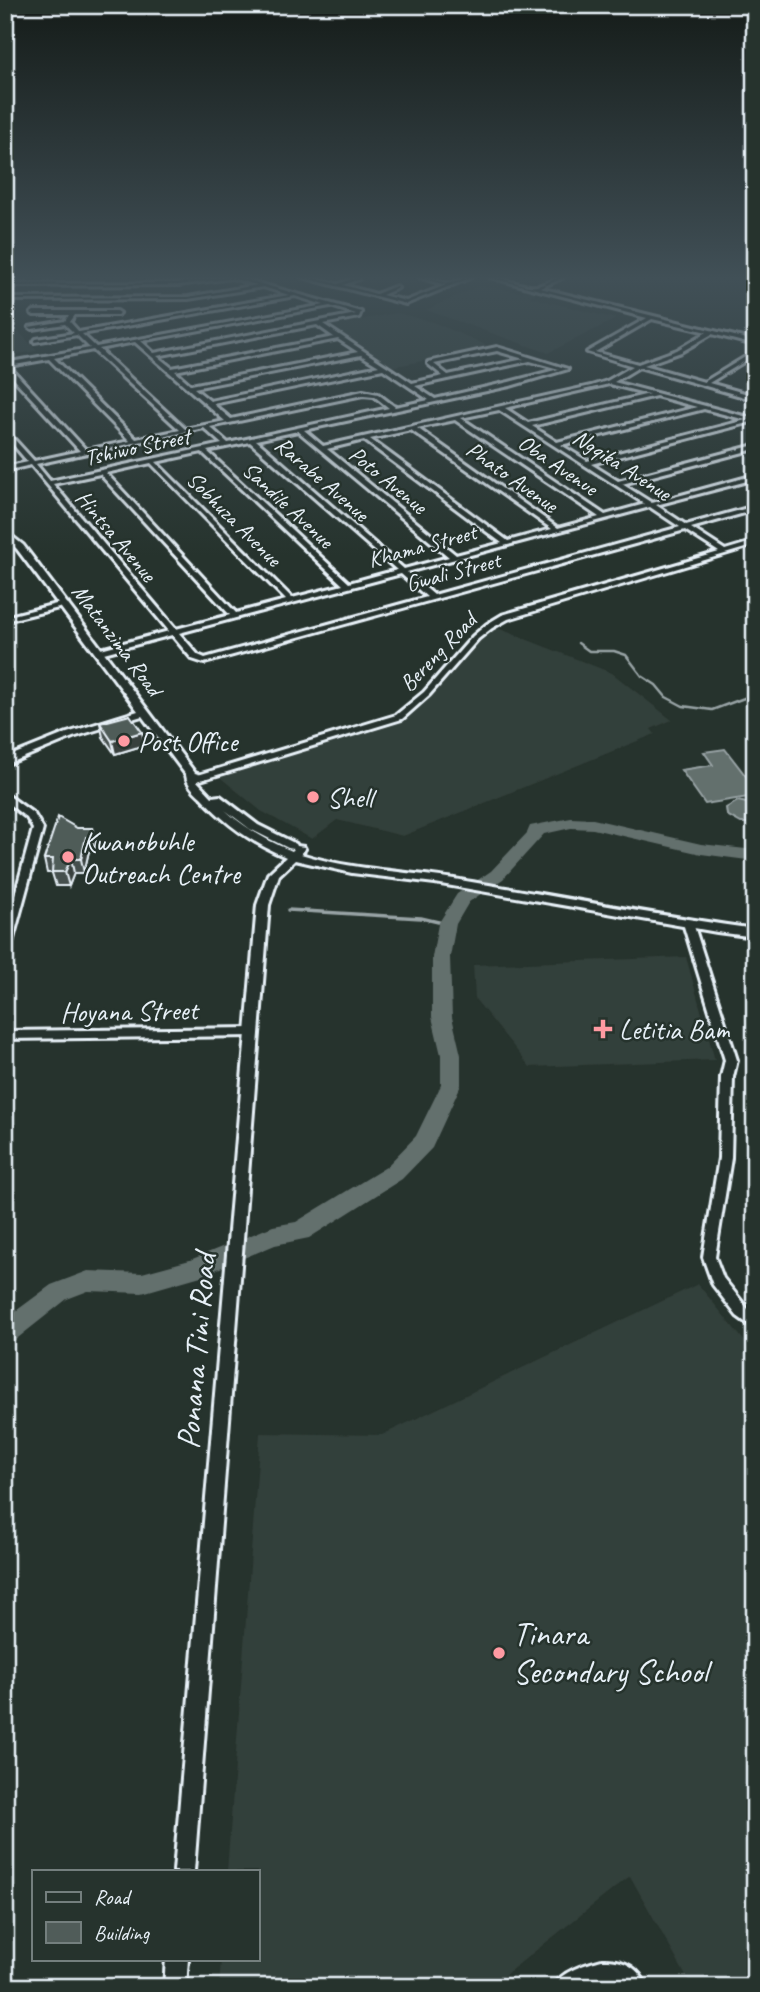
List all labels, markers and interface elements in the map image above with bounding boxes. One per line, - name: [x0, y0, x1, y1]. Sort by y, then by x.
- street label: Tshiwo Street: [82, 421, 196, 472]
- street label: Ngqika Avenue: [567, 423, 678, 508]
- street label: Oba Avenue: [513, 428, 605, 503]
- street label: Rarabe Avenue: [269, 430, 376, 529]
- street label: Phato Avenue: [460, 435, 565, 520]
- street label: Poto Avenue: [343, 440, 434, 521]
- street label: Sandile Avenue: [236, 455, 341, 556]
- street label: Sobhuza Avenue: [180, 465, 289, 574]
- street label: Hintsa Avenue: [69, 484, 164, 589]
- street label: Khama Street: [365, 517, 482, 574]
- street label: Gwali Street: [403, 545, 506, 598]
- street label: Matanzima Road: [66, 578, 171, 705]
- street label: Bereng Road: [393, 604, 485, 698]
- place label: Post Office: [138, 724, 239, 759]
- marker: Post Office: [116, 733, 132, 749]
- place label: Shell: [327, 780, 378, 815]
- marker: Shell: [305, 789, 321, 805]
- place label: Kwanobuhle Outreach Centre: [82, 824, 242, 891]
- marker: Kwanobuhle Outreach Centre: [60, 849, 76, 865]
- street label: Hoyana Street: [60, 992, 201, 1030]
- place label: Letitia Bam: [619, 1012, 731, 1047]
- marker: Letitia Bam: [593, 1019, 613, 1039]
- street label: Ponana Tini Road: [167, 1246, 226, 1451]
- place label: Tinara Secondary School: [513, 1613, 713, 1693]
- marker: Tinara Secondary School: [491, 1645, 507, 1661]
- legend: [32, 1870, 259, 1960]
- text: Road: [94, 1884, 133, 1910]
- text: Building: [94, 1920, 151, 1946]

